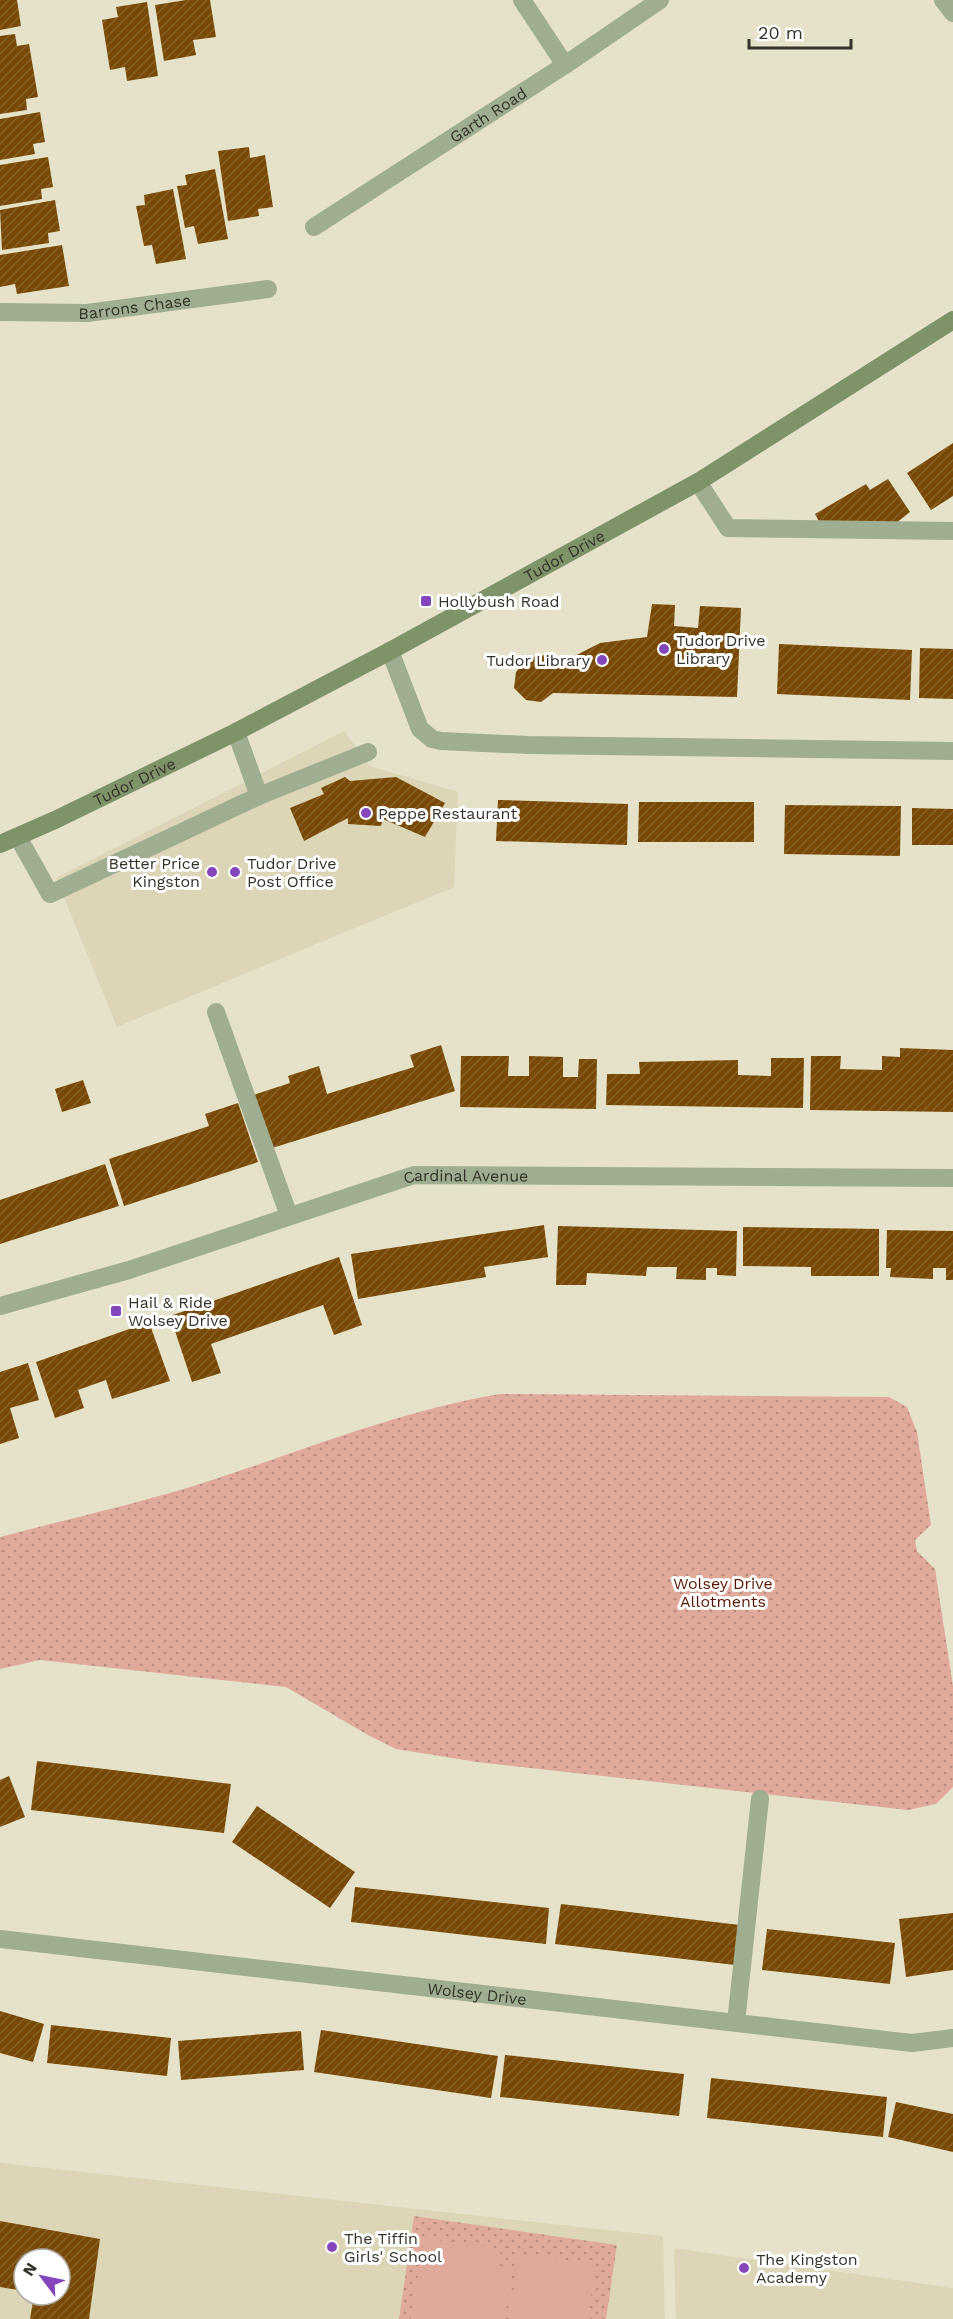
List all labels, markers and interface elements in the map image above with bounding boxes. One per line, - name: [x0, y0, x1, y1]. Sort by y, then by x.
- scale bar: [749, 12, 851, 50]
- text: 20 m: [758, 22, 803, 43]
- street label: Garth Road: [446, 83, 530, 147]
- street label: Barrons Chase: [78, 290, 192, 323]
- street label: Tudor Drive: [520, 526, 608, 585]
- place label: Hollybush Road: [438, 592, 560, 611]
- marker: Hollybush Road: [419, 594, 433, 608]
- place label: Tudor Drive Library: [676, 631, 766, 668]
- marker: Tudor Drive Library: [657, 642, 671, 656]
- place label: Tudor Library: [486, 651, 591, 670]
- marker: Tudor Library: [595, 653, 609, 667]
- street label: Tudor Drive: [90, 753, 179, 810]
- place label: Peppe Restaurant: [378, 804, 517, 823]
- marker: Peppe Restaurant: [359, 806, 373, 820]
- place label: Better Price Kingston: [109, 854, 200, 891]
- place label: Tudor Drive Post Office: [247, 854, 337, 891]
- marker: Better Price Kingston: [205, 865, 219, 879]
- marker: Tudor Drive Post Office: [228, 865, 242, 879]
- street label: Cardinal Avenue: [401, 1165, 528, 1188]
- place label: Hail & Ride Wolsey Drive: [128, 1293, 228, 1330]
- marker: Hail & Ride Wolsey Drive: [109, 1304, 123, 1318]
- park label: Wolsey Drive Allotments: [673, 1574, 773, 1611]
- street label: Wolsey Drive: [426, 1978, 528, 2008]
- place label: The Tiffin Girls' School: [344, 2229, 442, 2266]
- marker: The Tiffin Girls' School: [325, 2240, 339, 2254]
- north arrow: [12, 2247, 72, 2307]
- place label: The Kingston Academy: [756, 2250, 858, 2287]
- text: N: [19, 2259, 41, 2279]
- marker: The Kingston Academy: [737, 2261, 751, 2275]

